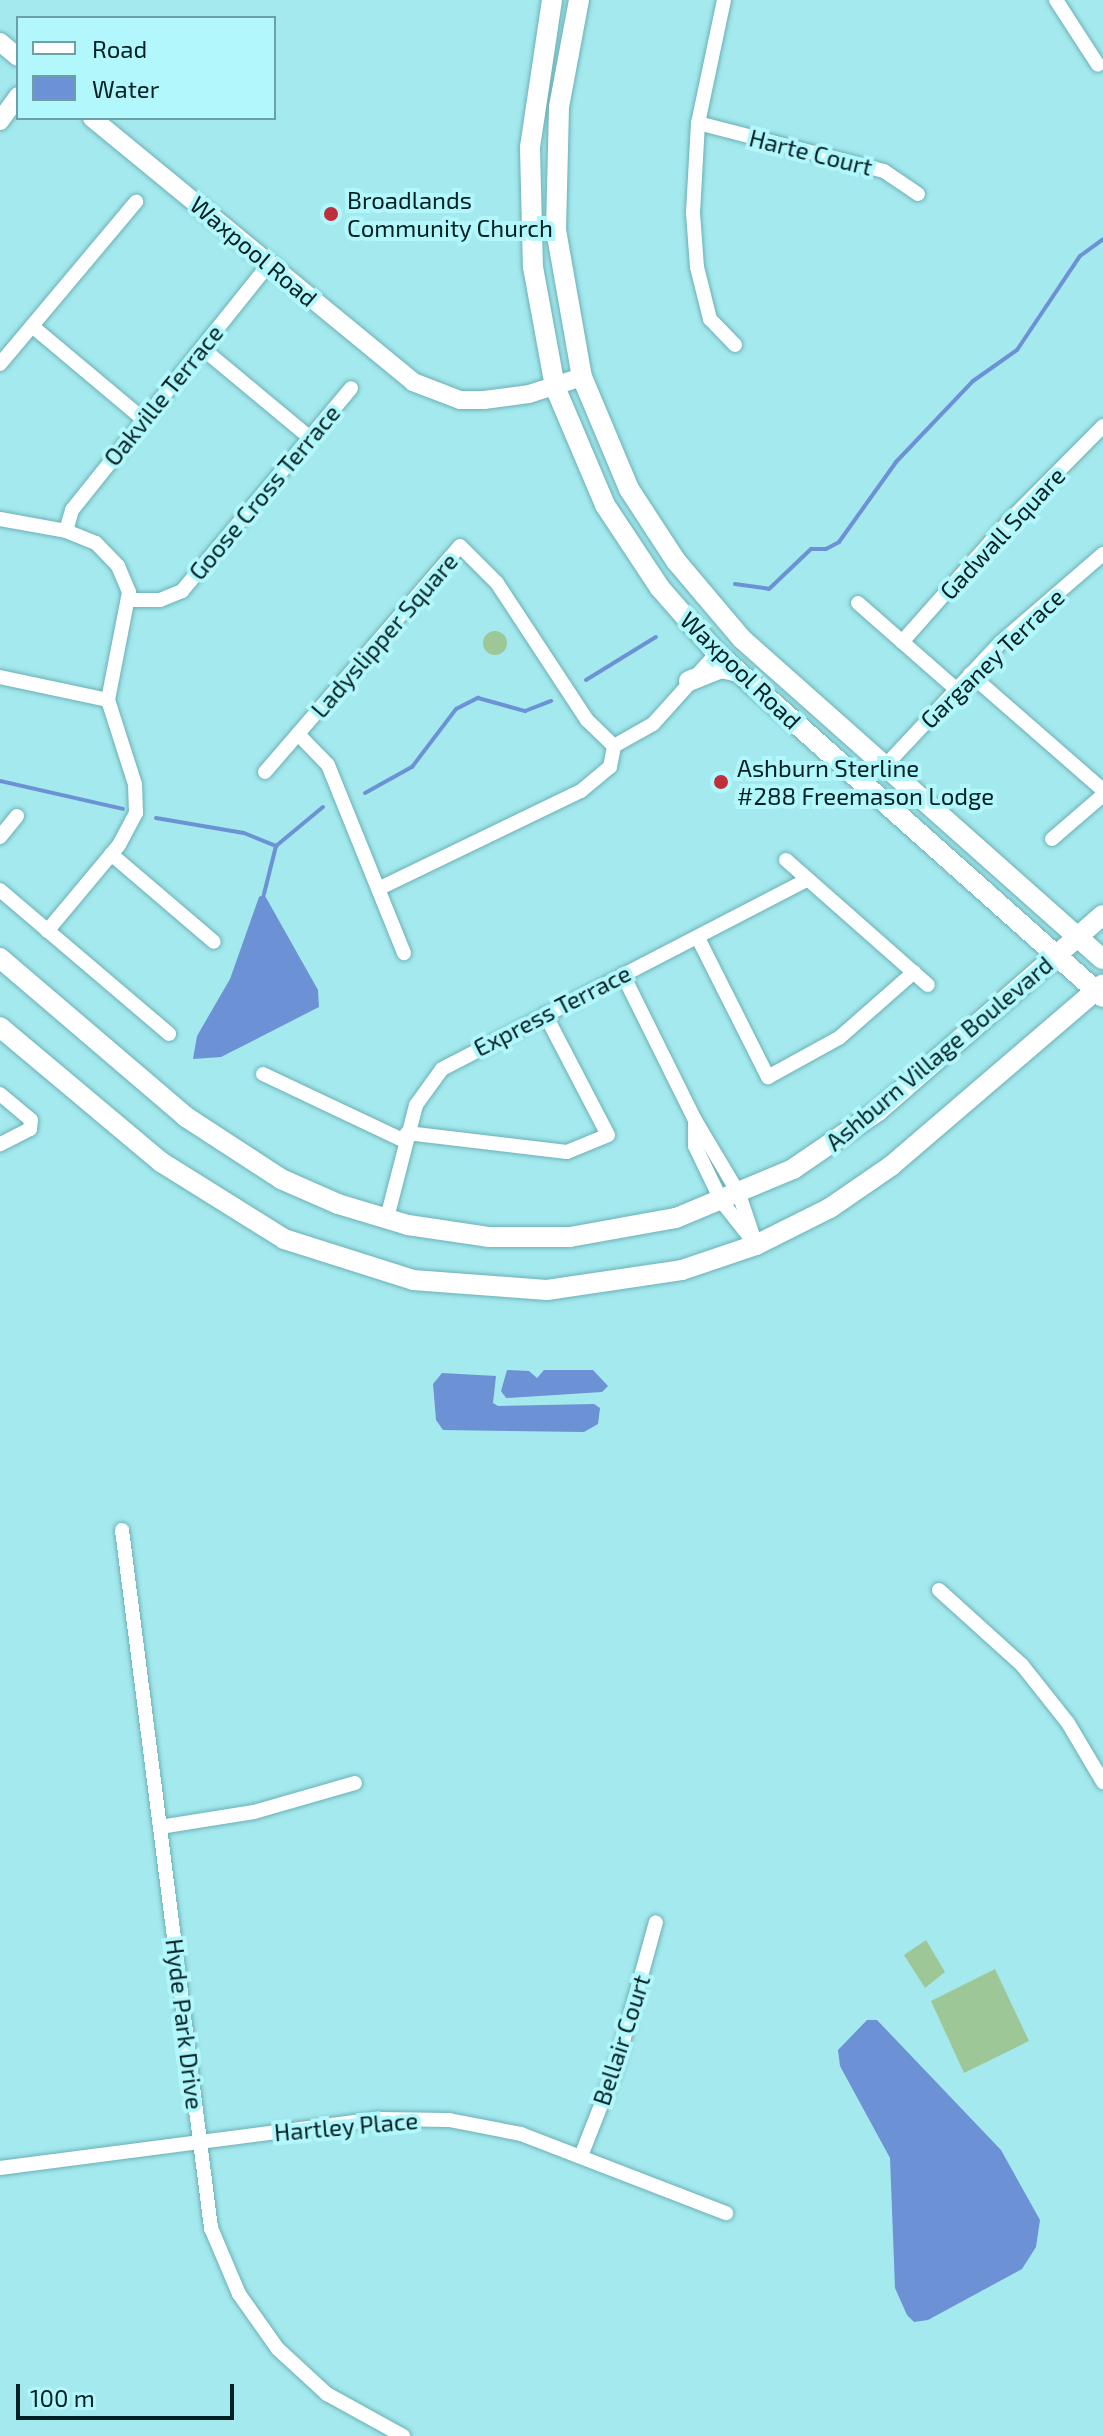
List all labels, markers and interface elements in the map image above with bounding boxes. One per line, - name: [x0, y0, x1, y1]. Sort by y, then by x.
- legend: [16, 16, 276, 120]
- text: Road: [92, 34, 147, 63]
- text: Water: [92, 74, 159, 103]
- street label: Harte Court: [746, 123, 876, 181]
- place label: Broadlands Community Church: [347, 186, 553, 242]
- street label: Waxpool Road: [185, 189, 323, 313]
- marker: Broadlands Community Church: [322, 205, 340, 223]
- street label: Oakville Terrace: [97, 318, 229, 472]
- street label: Goose Cross Terrace: [182, 398, 346, 586]
- street label: Gadwall Square: [933, 461, 1071, 605]
- street label: Ladyslipper Square: [305, 547, 463, 723]
- street label: Garganey Terrace: [914, 582, 1070, 734]
- street label: Waxpool Road: [674, 605, 808, 735]
- place label: Ashburn Sterline #288 Freemason Lodge: [737, 754, 994, 810]
- marker: Ashburn Sterline #288 Freemason Lodge: [712, 773, 730, 791]
- street label: Ashburn Village Boulevard: [819, 949, 1059, 1157]
- street label: Express Terrace: [468, 958, 636, 1062]
- street label: Hyde Park Drive: [160, 1937, 210, 2111]
- street label: Bellair Court: [586, 1971, 656, 2109]
- street label: Hartley Place: [273, 2105, 419, 2147]
- scale bar: [20, 2368, 238, 2418]
- text: 100 m: [30, 2383, 95, 2412]

